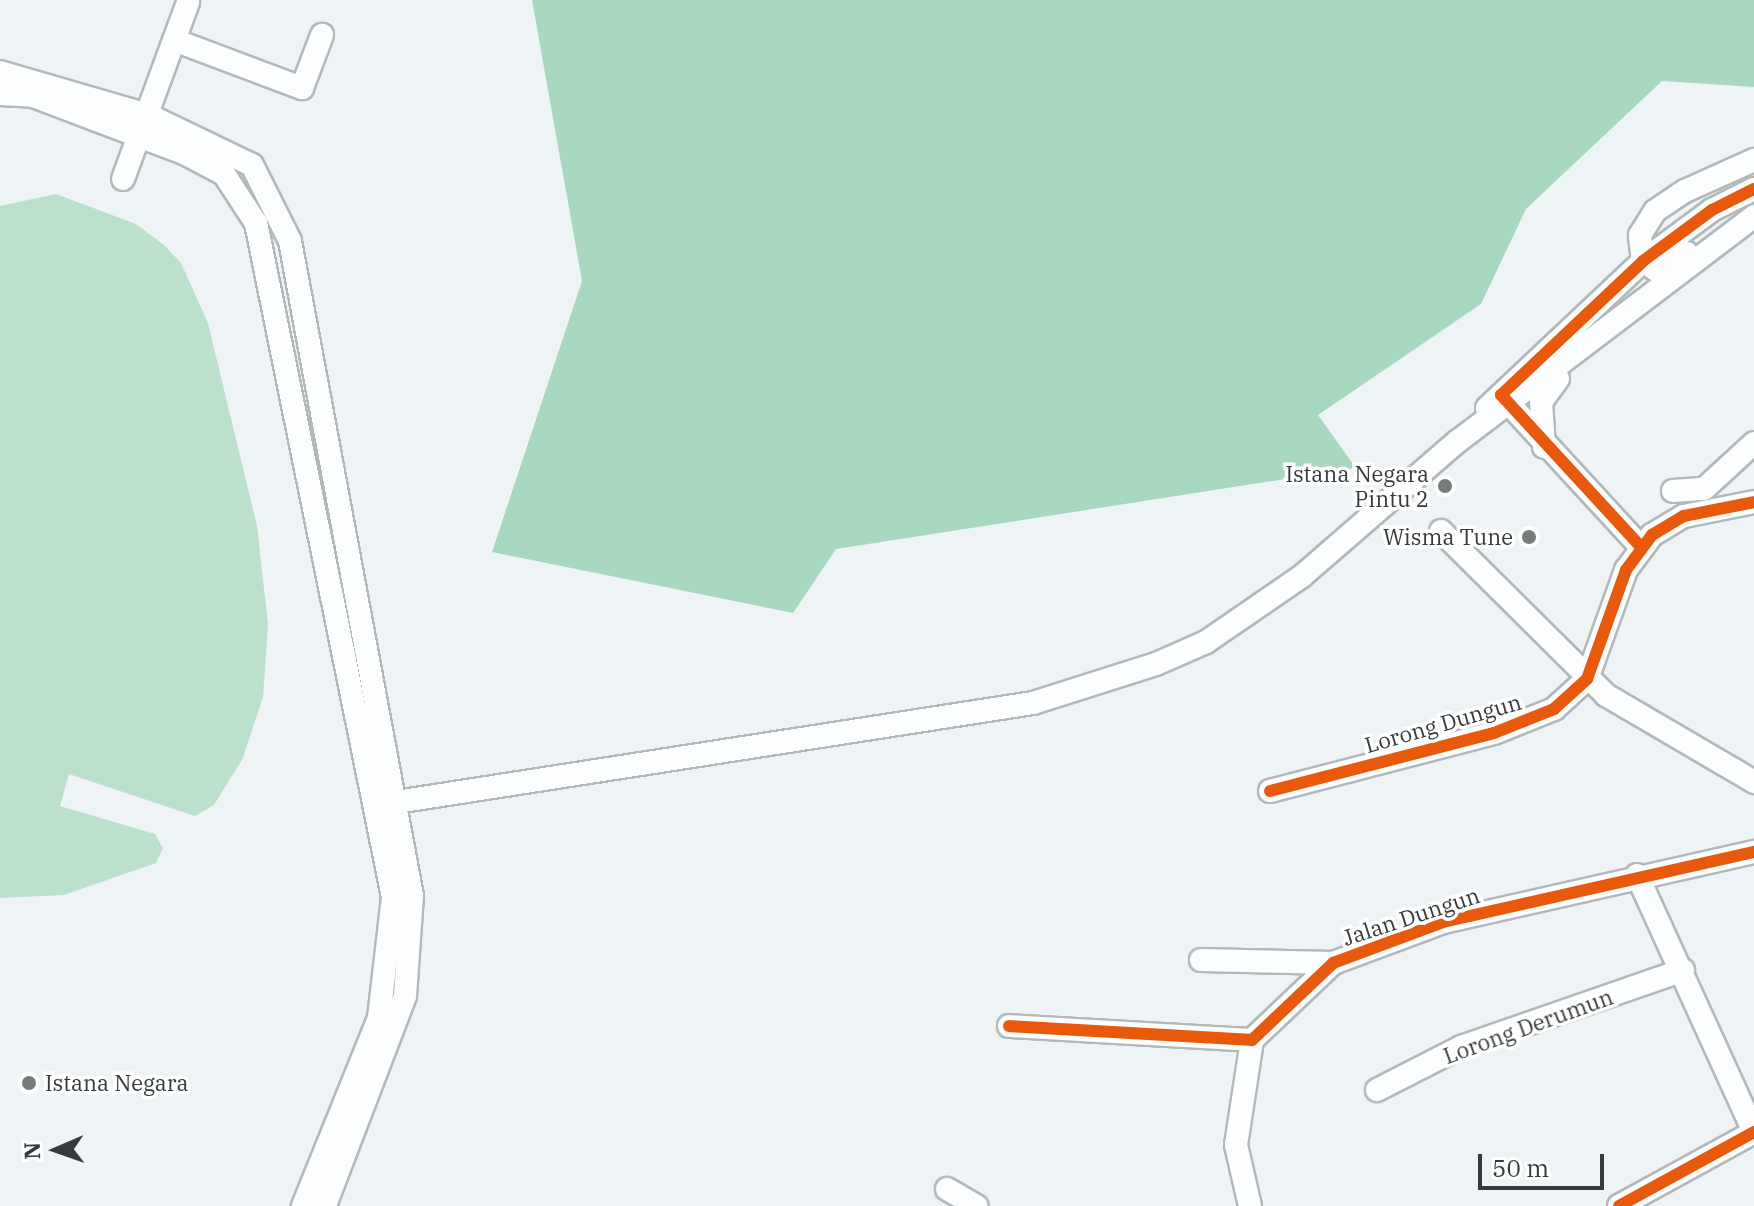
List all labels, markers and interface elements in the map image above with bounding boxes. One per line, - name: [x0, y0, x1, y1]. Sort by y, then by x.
- place label: Istana Negara Pintu 2: [1285, 460, 1429, 512]
- marker: Istana Negara Pintu 2: [1436, 477, 1454, 495]
- place label: Wisma Tune: [1383, 524, 1513, 550]
- marker: Wisma Tune: [1520, 528, 1538, 546]
- street label: Lorong Dungun: [1362, 688, 1524, 758]
- street label: Jalan Dungun: [1339, 881, 1483, 951]
- street label: Lorong Derumun: [1440, 983, 1616, 1069]
- place label: Istana Negara: [45, 1070, 189, 1096]
- marker: Istana Negara: [20, 1074, 38, 1092]
- north arrow: [16, 1110, 96, 1190]
- scale bar: [1482, 1138, 1608, 1188]
- text: N: [17, 1142, 46, 1160]
- text: 50 m: [1492, 1152, 1549, 1184]

